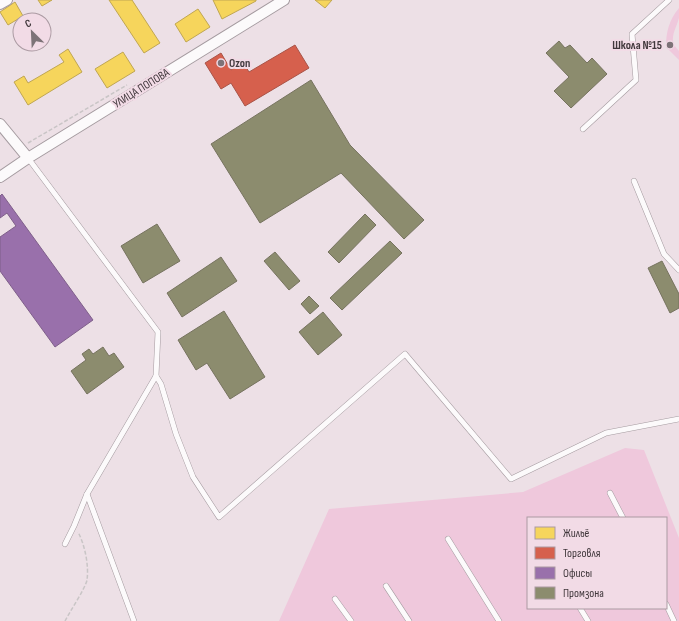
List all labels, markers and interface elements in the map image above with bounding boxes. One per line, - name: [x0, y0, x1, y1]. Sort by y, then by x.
- north arrow: [12, 12, 52, 52]
- text: С: [23, 16, 34, 30]
- place label: Школа №15: [612, 38, 662, 53]
- marker: Школа №15: [665, 40, 675, 50]
- place label: Ozon: [229, 56, 250, 71]
- marker: Ozon: [216, 58, 226, 68]
- street label: УЛИЦА ПОПОВА: [110, 65, 173, 112]
- legend: [527, 517, 667, 609]
- text: Жильё: [563, 526, 590, 541]
- text: Торговля: [563, 546, 601, 561]
- text: Офисы: [563, 566, 592, 581]
- text: Промзона: [563, 586, 604, 601]

